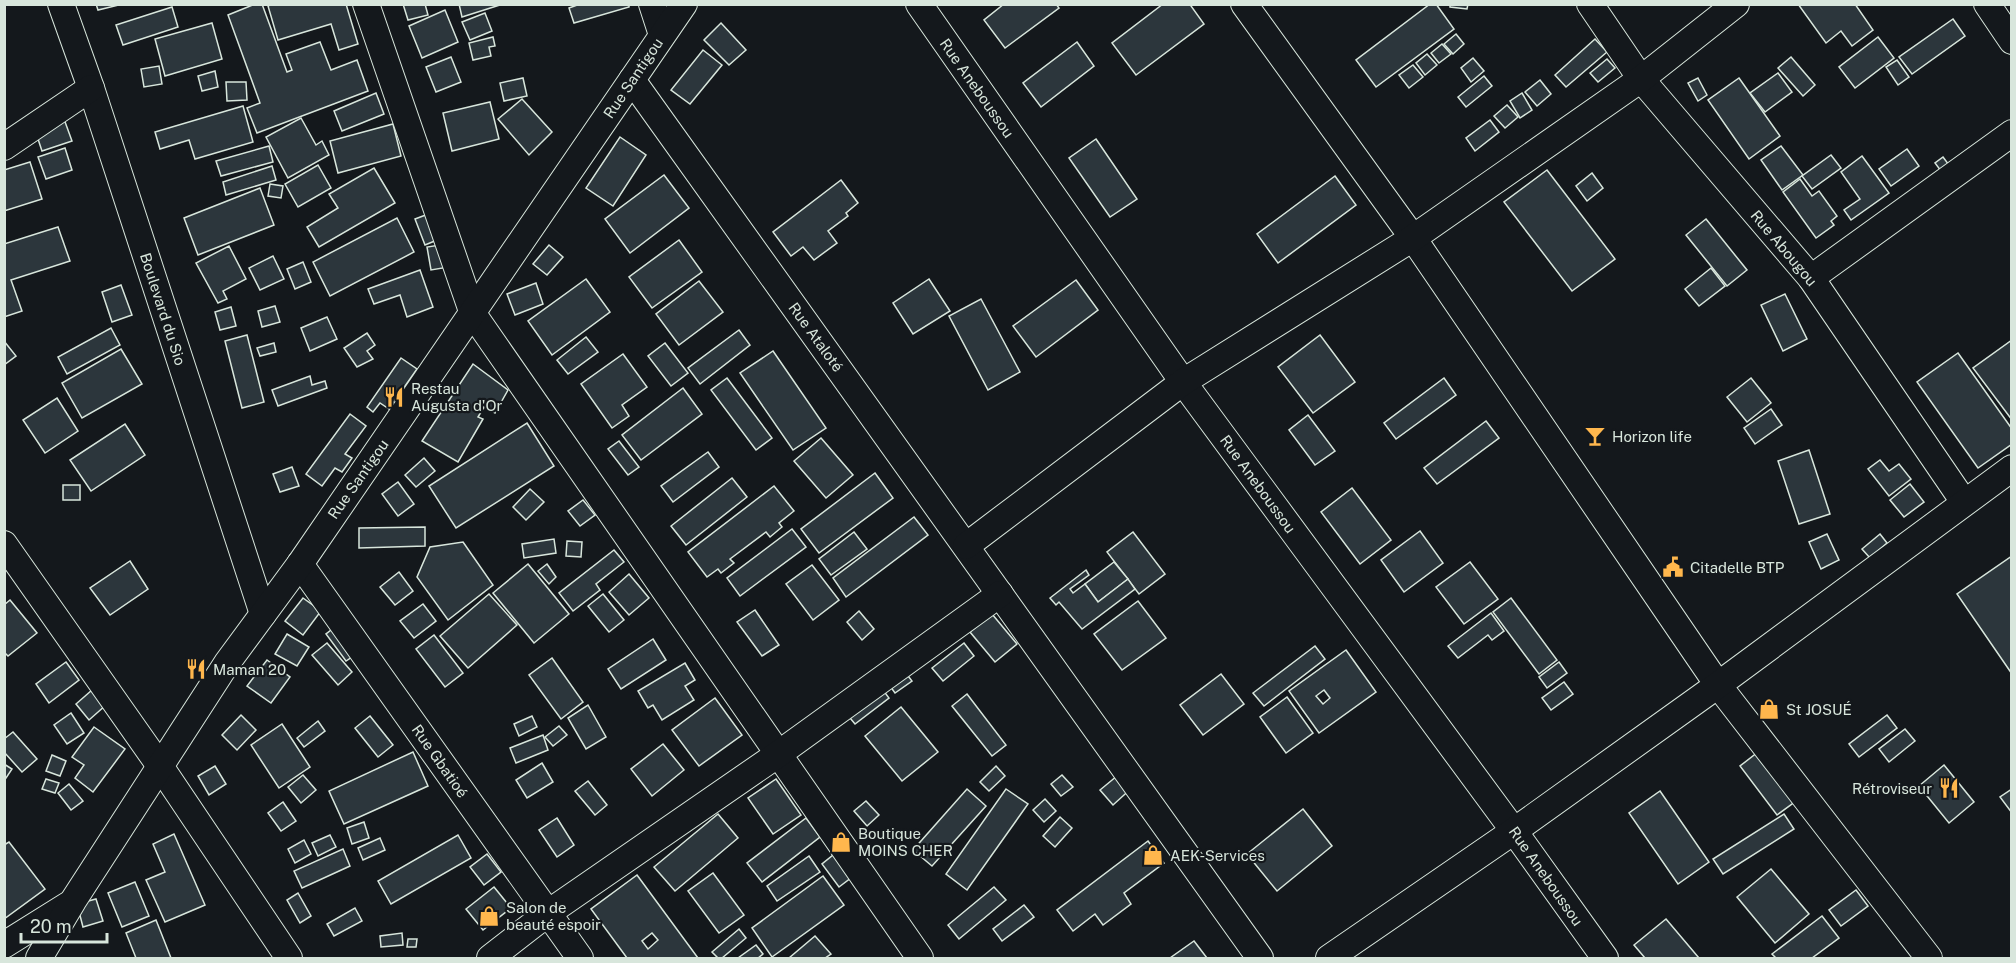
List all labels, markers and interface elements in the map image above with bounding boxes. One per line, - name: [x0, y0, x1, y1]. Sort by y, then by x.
- street label: Rue Santigou: [600, 35, 666, 121]
- street label: Rue Aneboussou: [936, 35, 1018, 141]
- street label: Rue Abougou: [1747, 207, 1821, 289]
- street label: Boulevard du Sio: [137, 251, 189, 367]
- street label: Rue Ataloté: [785, 299, 847, 375]
- place label: Restau Augusta d'Or: [411, 380, 502, 414]
- restaurant icon: Restau Augusta d'Or: [382, 385, 406, 409]
- bar icon: Horizon life: [1583, 424, 1607, 448]
- place label: Horizon life: [1612, 428, 1692, 445]
- street label: Rue Aneboussou: [1217, 432, 1299, 536]
- street label: Rue Santigou: [324, 436, 392, 522]
- public building icon: Citadelle BTP: [1661, 555, 1685, 579]
- place label: Citadelle BTP: [1690, 559, 1785, 576]
- restaurant icon: Maman 20: [184, 657, 208, 681]
- place label: Maman 20: [213, 661, 286, 678]
- shop icon: St JOSUÉ: [1757, 697, 1781, 721]
- place label: St JOSUÉ: [1786, 701, 1852, 718]
- street label: Rue Gbatioé: [409, 721, 471, 801]
- restaurant icon: Rétroviseur: [1937, 776, 1961, 800]
- place label: Rétroviseur: [1852, 780, 1932, 797]
- street label: Rue Aneboussou: [1505, 823, 1587, 929]
- place label: Boutique MOINS CHER: [858, 825, 953, 859]
- shop icon: Boutique MOINS CHER: [829, 830, 853, 854]
- shop icon: AEK-Services: [1141, 843, 1165, 867]
- place label: AEK-Services: [1170, 847, 1265, 864]
- place label: Salon de beauté espoir: [506, 899, 601, 933]
- shop icon: Salon de beauté espoir: [477, 904, 501, 928]
- scale bar: [21, 906, 106, 944]
- text: 20 m: [30, 916, 72, 937]

